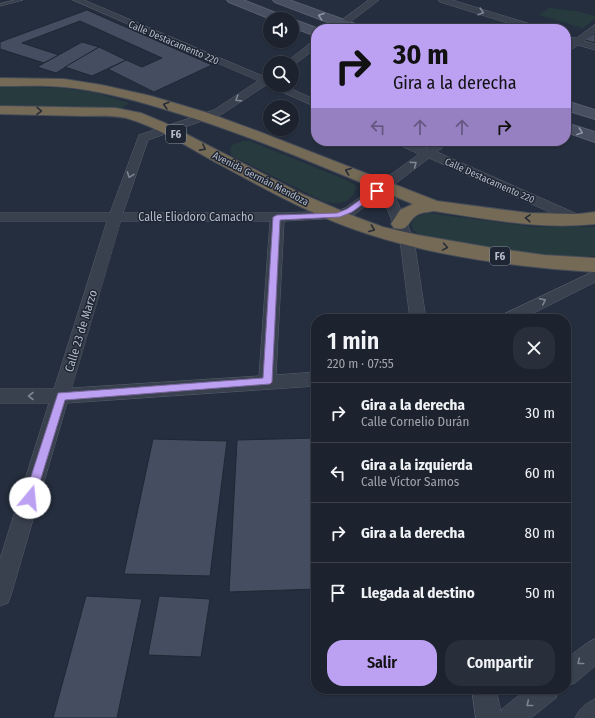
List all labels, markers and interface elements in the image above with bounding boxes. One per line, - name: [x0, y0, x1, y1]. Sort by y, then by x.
- one-way arrow: [477, 7, 484, 16]
- map controls: [263, 12, 299, 136]
- button: sound: [263, 12, 299, 48]
- one-way arrow: [317, 12, 324, 20]
- street label: Calle Destacamento 220: [127, 18, 221, 67]
- text: 30 m: [393, 38, 449, 71]
- icon: right: [327, 40, 379, 92]
- button: search: [263, 56, 299, 92]
- text: Gira a la derecha: [393, 72, 517, 94]
- one-way arrow: [235, 94, 242, 102]
- button: layers: [263, 100, 299, 136]
- one-way arrow: [163, 101, 170, 110]
- one-way arrow: [36, 107, 42, 115]
- icon: left: [367, 116, 389, 138]
- icon: ahead: [409, 116, 431, 138]
- icon: ahead: [451, 116, 473, 138]
- icon: right: [493, 116, 515, 138]
- road number: F6: [166, 125, 186, 143]
- one-way arrow: [577, 127, 584, 136]
- one-way arrow: [199, 144, 206, 151]
- street label: Avenida Germán Mendoza: [211, 149, 311, 208]
- street label: Calle Destacamento 220: [443, 156, 536, 206]
- one-way arrow: [409, 161, 416, 168]
- one-way arrow: [344, 168, 351, 176]
- one-way arrow: [126, 171, 135, 178]
- pin: [360, 174, 394, 208]
- icon: arrive: [366, 180, 388, 202]
- street label: Calle Eliodoro Camacho: [138, 210, 254, 224]
- one-way arrow: [525, 214, 531, 223]
- one-way arrow: [368, 224, 375, 232]
- one-way arrow: [442, 242, 448, 250]
- road number: F6: [490, 247, 510, 265]
- street label: Calle 23 de Marzo: [62, 288, 100, 374]
- one-way arrow: [539, 299, 546, 306]
- text: 1 min: [327, 327, 379, 355]
- button: close: [513, 327, 555, 369]
- text: 220 m · 07:55: [327, 356, 394, 371]
- one-way arrow: [28, 392, 34, 400]
- text: Gira a la derecha: [361, 396, 465, 414]
- icon: right: [327, 402, 349, 424]
- text: 30 m: [525, 404, 555, 422]
- text: Calle Cornelio Durán: [361, 414, 469, 429]
- text: Gira a la izquierda: [361, 456, 473, 474]
- icon: left: [327, 462, 349, 484]
- text: 60 m: [525, 464, 555, 482]
- text: Calle Víctor Samos: [361, 474, 459, 489]
- position arrow: [9, 477, 51, 519]
- icon: right: [327, 522, 349, 544]
- text: Gira a la derecha: [361, 524, 465, 542]
- text: 80 m: [525, 524, 555, 542]
- icon: arrive: [327, 582, 349, 604]
- text: Llegada al destino: [361, 584, 475, 602]
- text: 50 m: [525, 584, 555, 602]
- button: Salir: [327, 640, 437, 686]
- button: Compartir: [445, 640, 555, 686]
- one-way arrow: [578, 658, 585, 665]
- one-way arrow: [526, 699, 534, 706]

